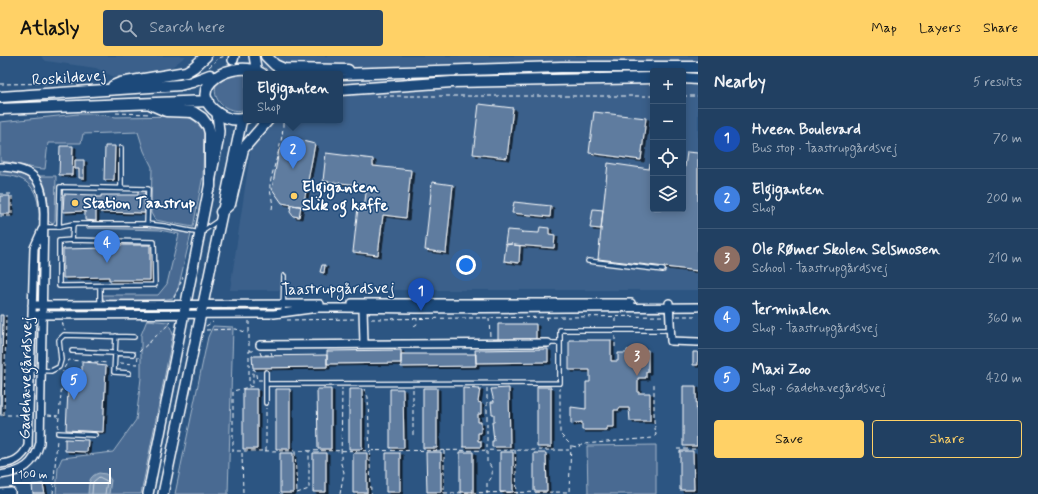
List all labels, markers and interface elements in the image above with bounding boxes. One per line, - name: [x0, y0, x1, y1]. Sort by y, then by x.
- search box: [103, 10, 383, 46]
- text: Atlasly: [20, 16, 79, 41]
- icon: search: [117, 17, 139, 39]
- text: Search here: [149, 18, 225, 38]
- text: Map: [871, 19, 897, 37]
- text: Layers: [919, 19, 961, 37]
- text: Share: [983, 19, 1018, 37]
- street label: Roskildevej: [31, 65, 107, 91]
- map controls: [650, 68, 686, 212]
- button: +: [650, 68, 686, 104]
- popup: [243, 71, 343, 123]
- text: Nearby: [714, 71, 766, 93]
- text: 5 results: [973, 74, 1022, 91]
- text: Elgiganten: [257, 79, 329, 99]
- text: Shop: [257, 99, 281, 116]
- button: −: [650, 104, 686, 140]
- text: Hveen Boulevard: [752, 120, 861, 140]
- text: 1: [724, 130, 730, 147]
- text: 70 m: [993, 130, 1022, 147]
- pin: 2: [280, 136, 306, 169]
- button: locate: [650, 140, 686, 176]
- text: Bus stop · Taastrupgårdsvej: [752, 140, 897, 157]
- button: layers: [650, 176, 686, 212]
- place label: Elgiganten Slik og kaffe: [302, 177, 389, 218]
- text: Elgiganten: [752, 180, 824, 200]
- text: 2: [724, 190, 730, 207]
- text: 200 m: [987, 190, 1022, 207]
- marker: Elgiganten Slik og kaffe: [289, 191, 299, 201]
- place label: Station Taastrup: [83, 193, 195, 214]
- marker: Station Taastrup: [70, 198, 80, 208]
- text: Shop: [752, 200, 776, 217]
- pin: 4: [94, 230, 120, 263]
- text: Ole Rømer Skolen Selsmosen: [752, 240, 940, 260]
- text: 3: [724, 250, 730, 267]
- text: 210 m: [988, 250, 1022, 267]
- your location: [456, 255, 476, 275]
- text: School · Taastrupgårdsvej: [752, 260, 888, 277]
- street label: Taastrupgårdsvej: [281, 278, 395, 301]
- pin: 1: [408, 278, 434, 311]
- text: Terminalen: [752, 300, 831, 320]
- text: 4: [723, 310, 731, 327]
- text: 360 m: [987, 310, 1022, 327]
- street label: Gadehavegårdsvej: [14, 316, 39, 440]
- text: Shop · Taastrupgårdsvej: [752, 320, 878, 337]
- pin: 3: [624, 343, 650, 376]
- text: Maxi Zoo: [752, 360, 811, 380]
- pin: 5: [61, 367, 87, 400]
- text: 5: [723, 370, 731, 387]
- text: 420 m: [986, 370, 1022, 387]
- text: Shop · Gadehavegårdsvej: [752, 380, 886, 397]
- button: Save: [714, 420, 864, 458]
- button: Share: [872, 420, 1022, 458]
- scale bar: [12, 466, 111, 485]
- text: 100 m: [18, 468, 48, 482]

